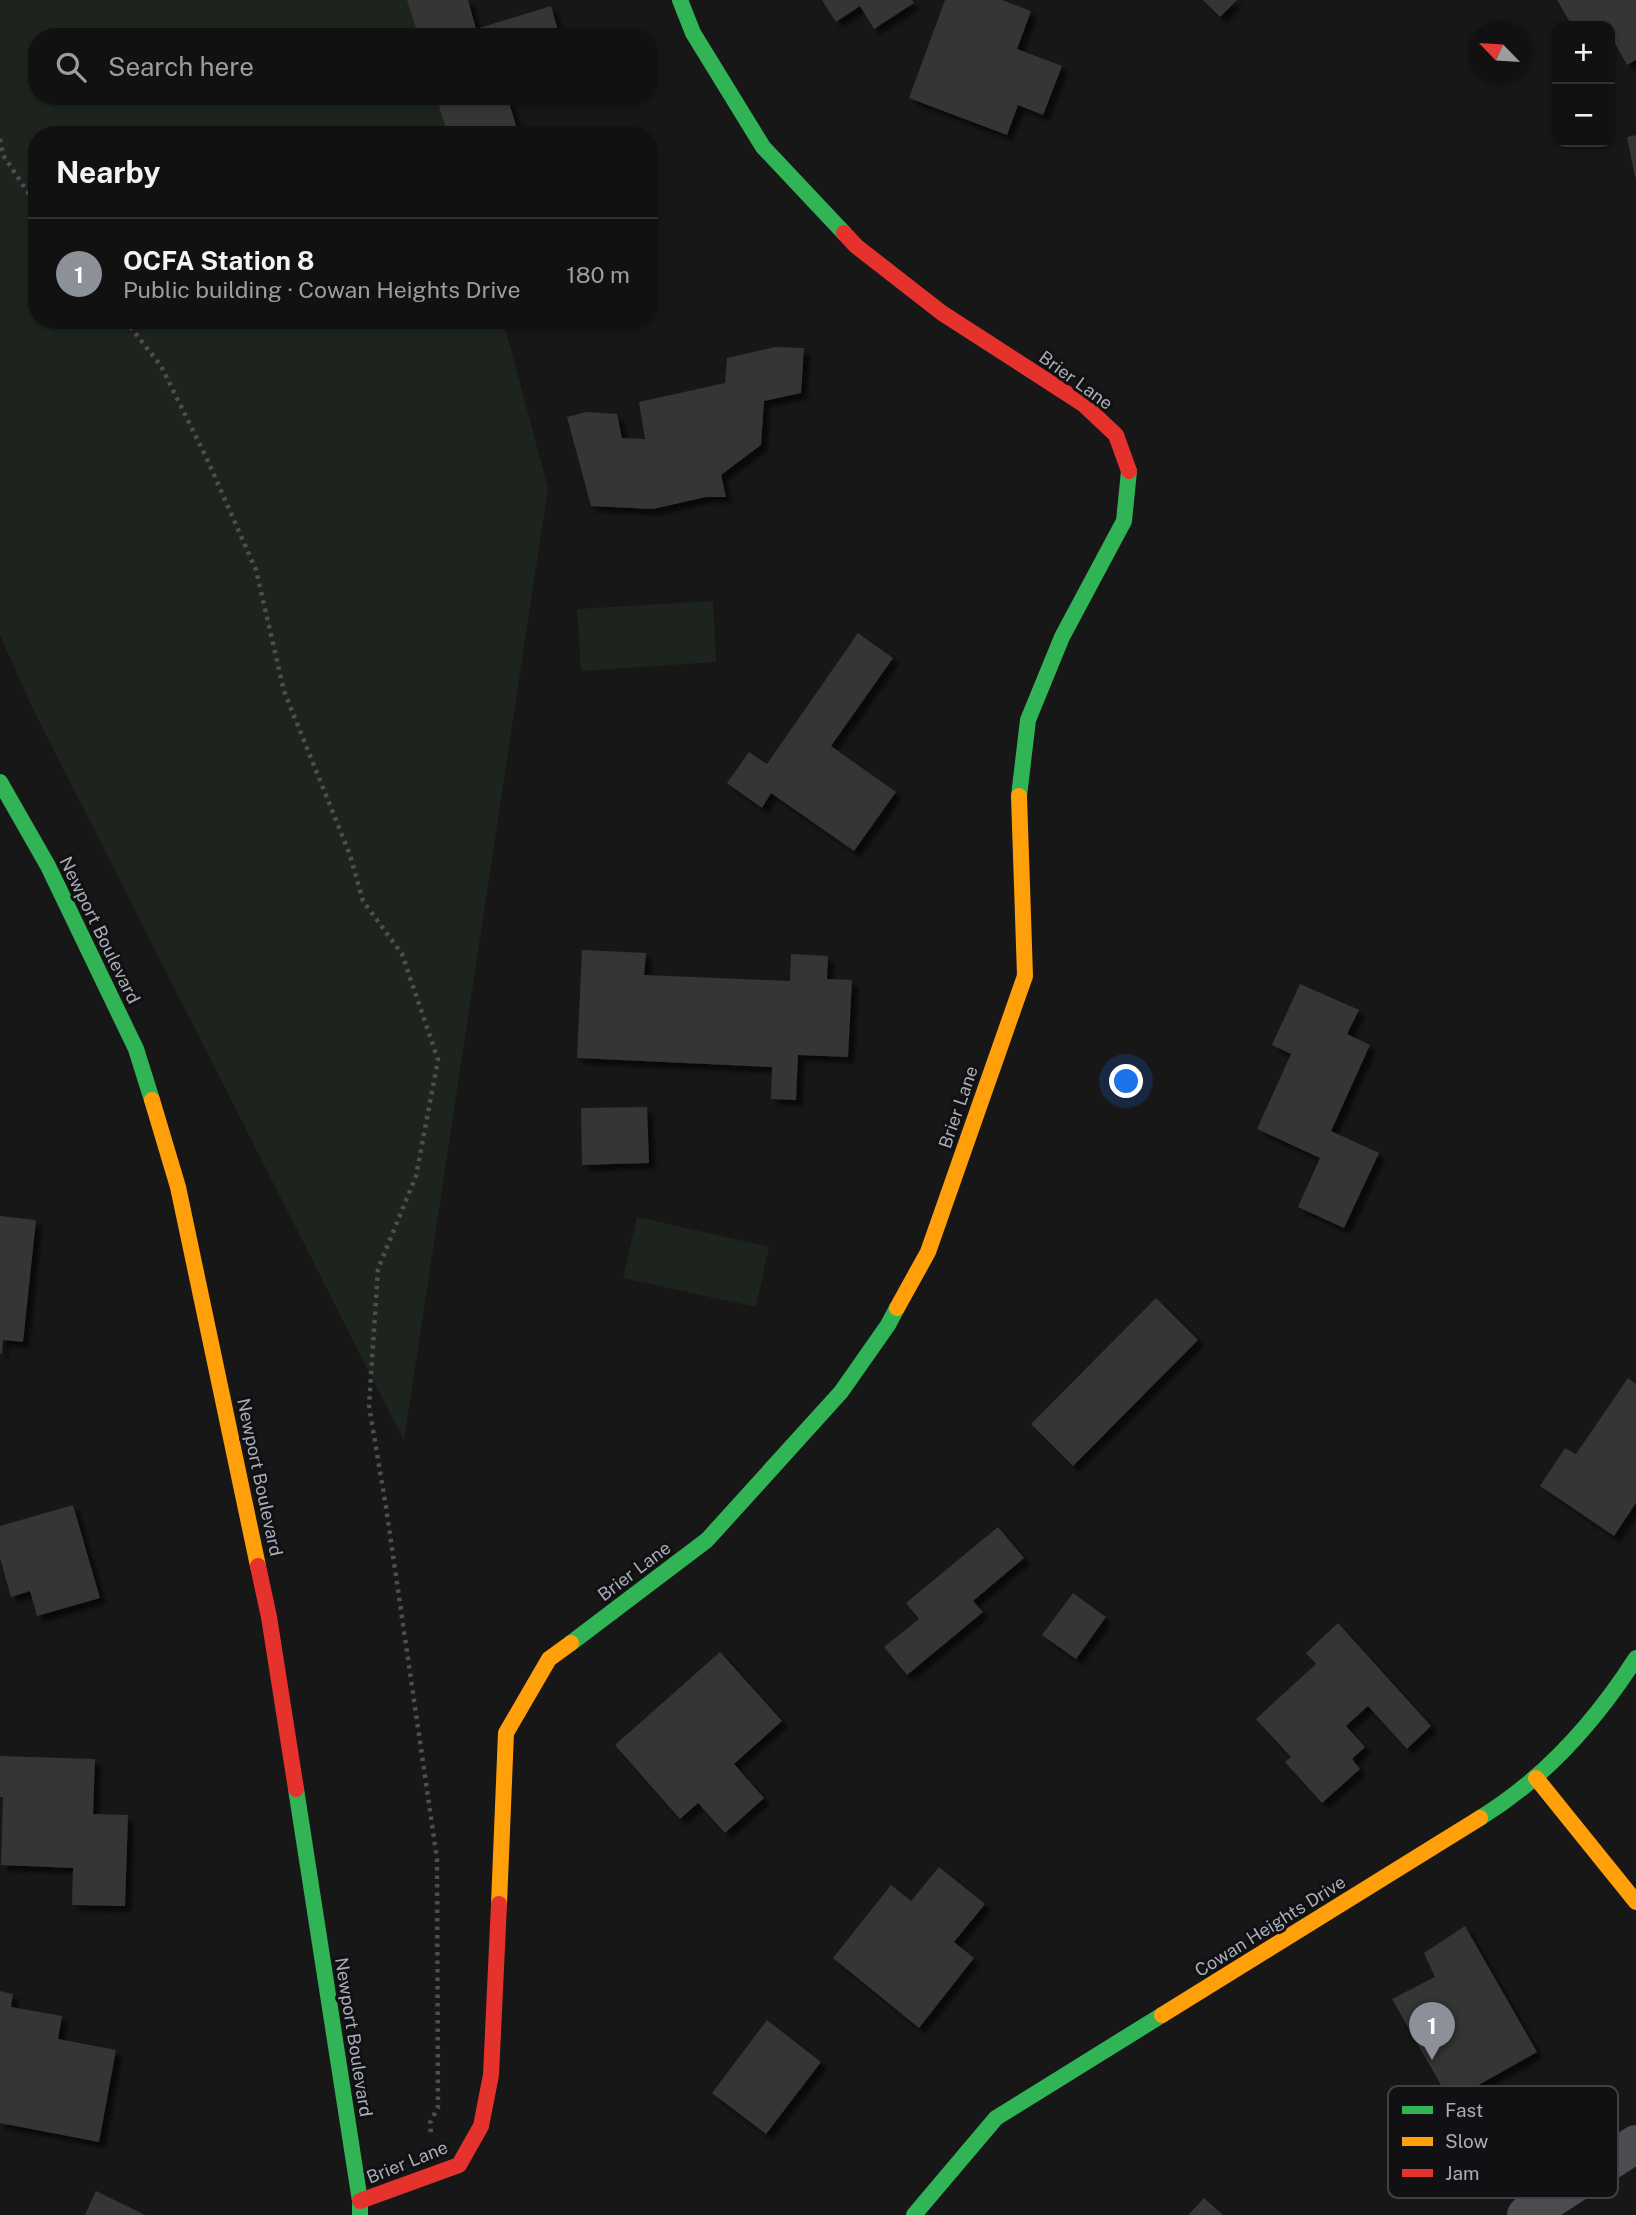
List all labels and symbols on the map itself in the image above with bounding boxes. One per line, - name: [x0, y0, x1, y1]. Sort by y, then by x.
- north arrow: [1468, 21, 1531, 84]
- street label: Brier Lane: [1035, 346, 1117, 414]
- street label: Newport Boulevard: [55, 853, 145, 1007]
- street label: Brier Lane: [934, 1063, 982, 1151]
- your location: [1109, 1064, 1143, 1098]
- street label: Newport Boulevard: [233, 1396, 287, 1558]
- street label: Brier Lane: [593, 1537, 675, 1605]
- street label: Cowan Heights Drive: [1191, 1871, 1349, 1981]
- street label: Newport Boulevard: [331, 1956, 377, 2118]
- pin: 1: [1409, 2002, 1455, 2060]
- legend: [1388, 2086, 1618, 2198]
- text: Fast: [1445, 2099, 1483, 2121]
- text: Slow: [1445, 2130, 1489, 2152]
- street label: Brier Lane: [363, 2136, 451, 2188]
- text: Jam: [1445, 2162, 1479, 2184]

